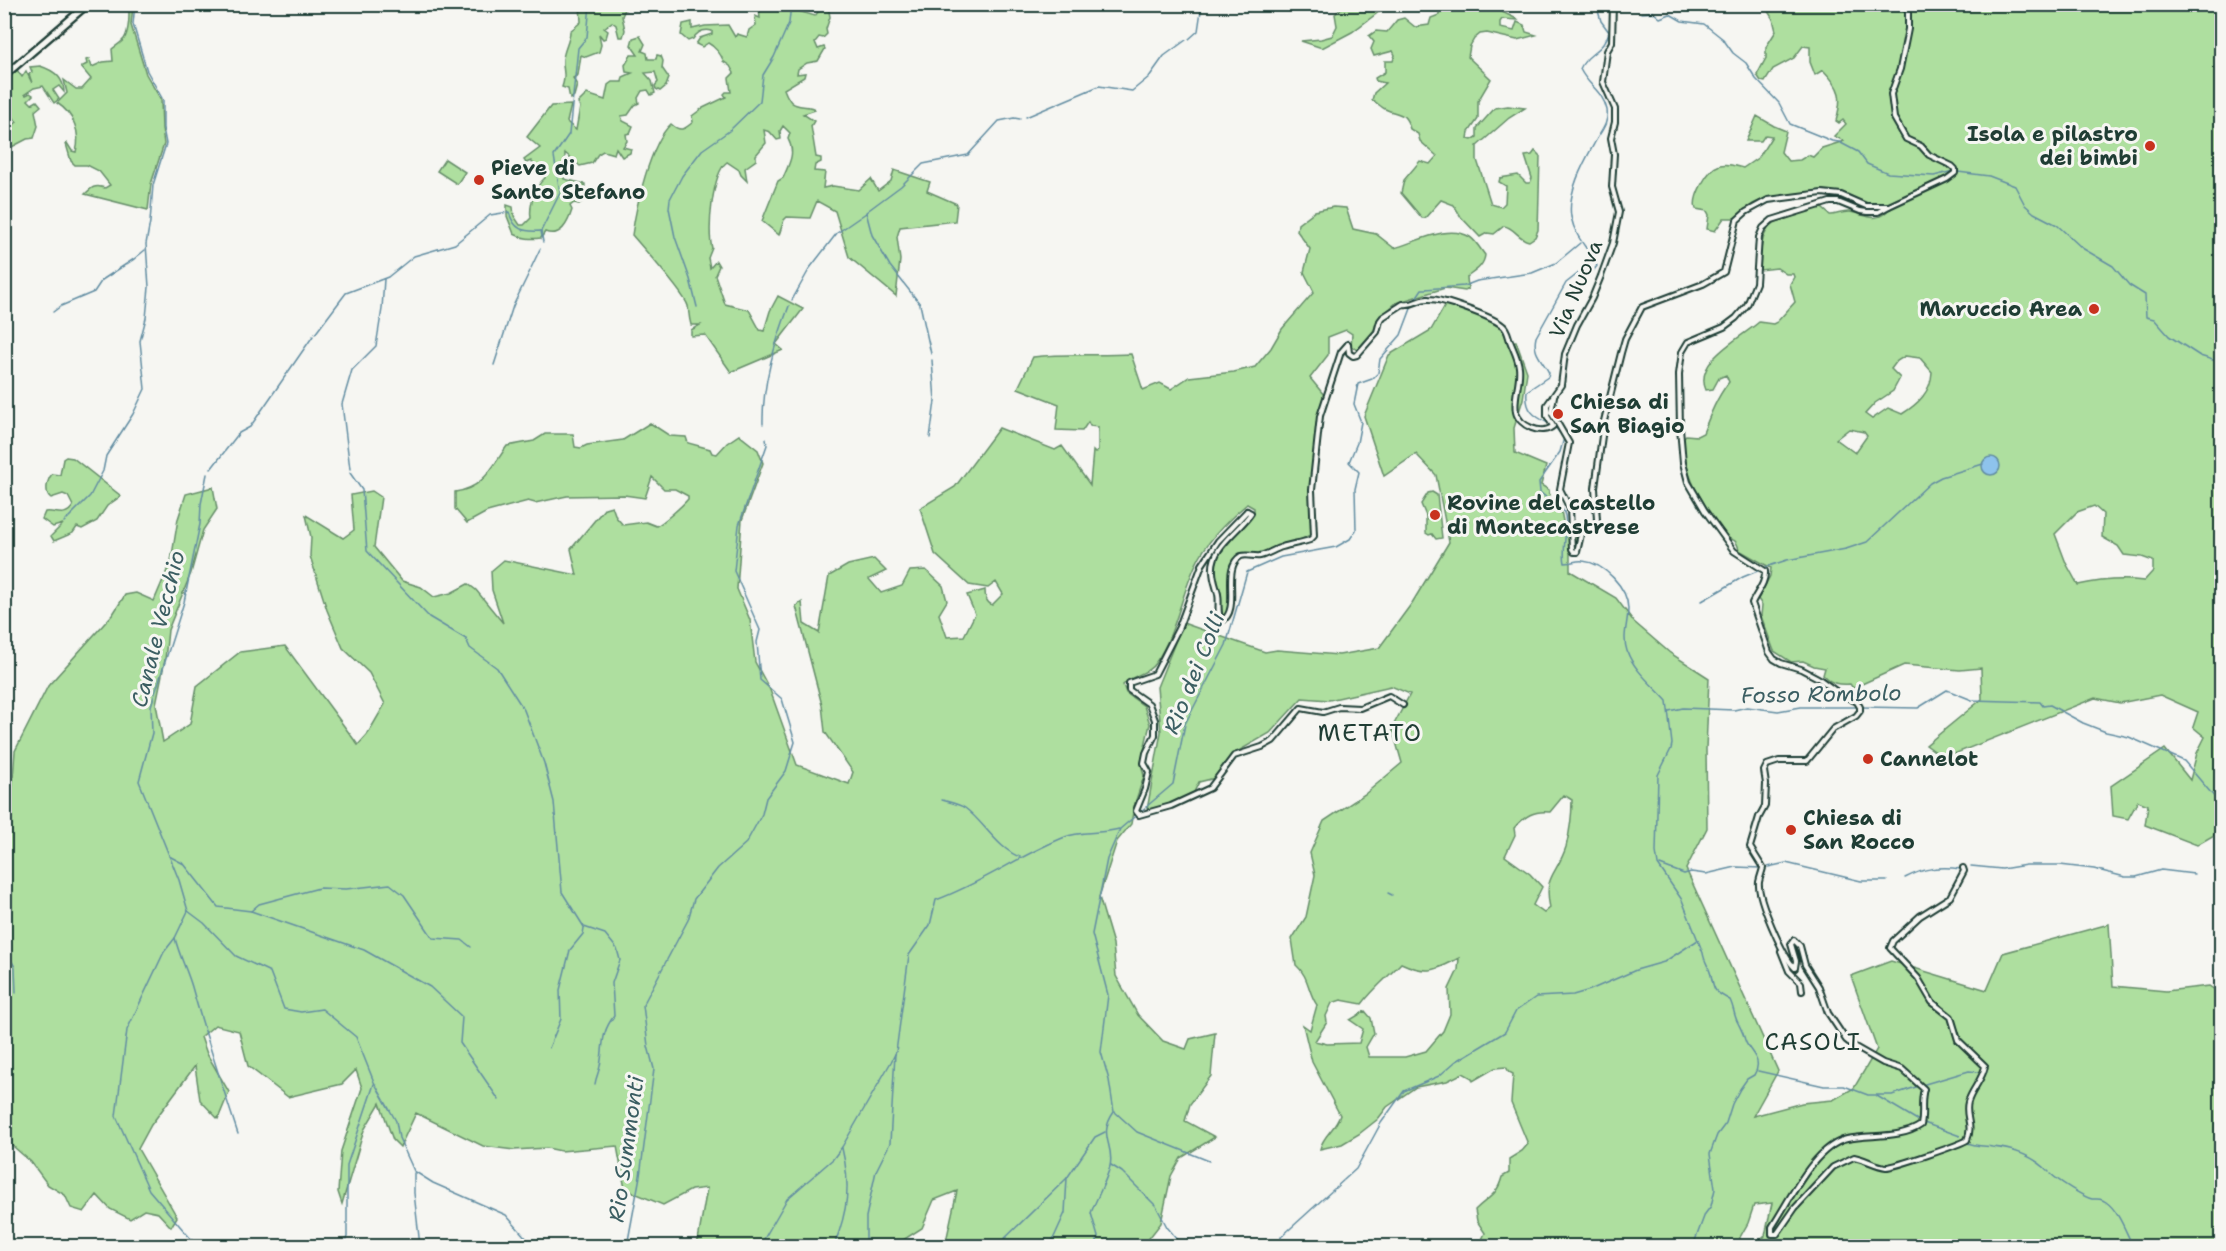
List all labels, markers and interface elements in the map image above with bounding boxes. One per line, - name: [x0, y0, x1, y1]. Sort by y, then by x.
- place label: Isola e pilastro dei bimbi: [1967, 120, 2138, 172]
- marker: Isola e pilastro dei bimbi: [2143, 139, 2157, 153]
- place label: Pieve di Santo Stefano: [491, 154, 645, 206]
- marker: Pieve di Santo Stefano: [472, 173, 486, 187]
- street label: Via Nuova: [1543, 236, 1609, 342]
- place label: Maruccio Area: [1920, 295, 2083, 323]
- marker: Maruccio Area: [2087, 302, 2101, 316]
- place label: Chiesa di San Biagio: [1570, 388, 1685, 440]
- marker: Chiesa di San Biagio: [1551, 407, 1565, 421]
- place label: Rovine del castello di Montecastrese: [1447, 489, 1656, 541]
- marker: Rovine del castello di Montecastrese: [1428, 508, 1442, 522]
- water label: Canale Vecchio: [124, 548, 192, 710]
- water label: Rio dei Colli: [1156, 607, 1232, 738]
- water label: Fosso Rombolo: [1740, 678, 1902, 710]
- district label: METATO: [1318, 717, 1422, 749]
- place label: Cannelot: [1880, 745, 1978, 773]
- marker: Cannelot: [1861, 752, 1875, 766]
- place label: Chiesa di San Rocco: [1803, 804, 1915, 856]
- marker: Chiesa di San Rocco: [1784, 823, 1798, 837]
- district label: CASOLI: [1765, 1026, 1861, 1058]
- water label: Rio Summonti: [601, 1073, 651, 1224]

